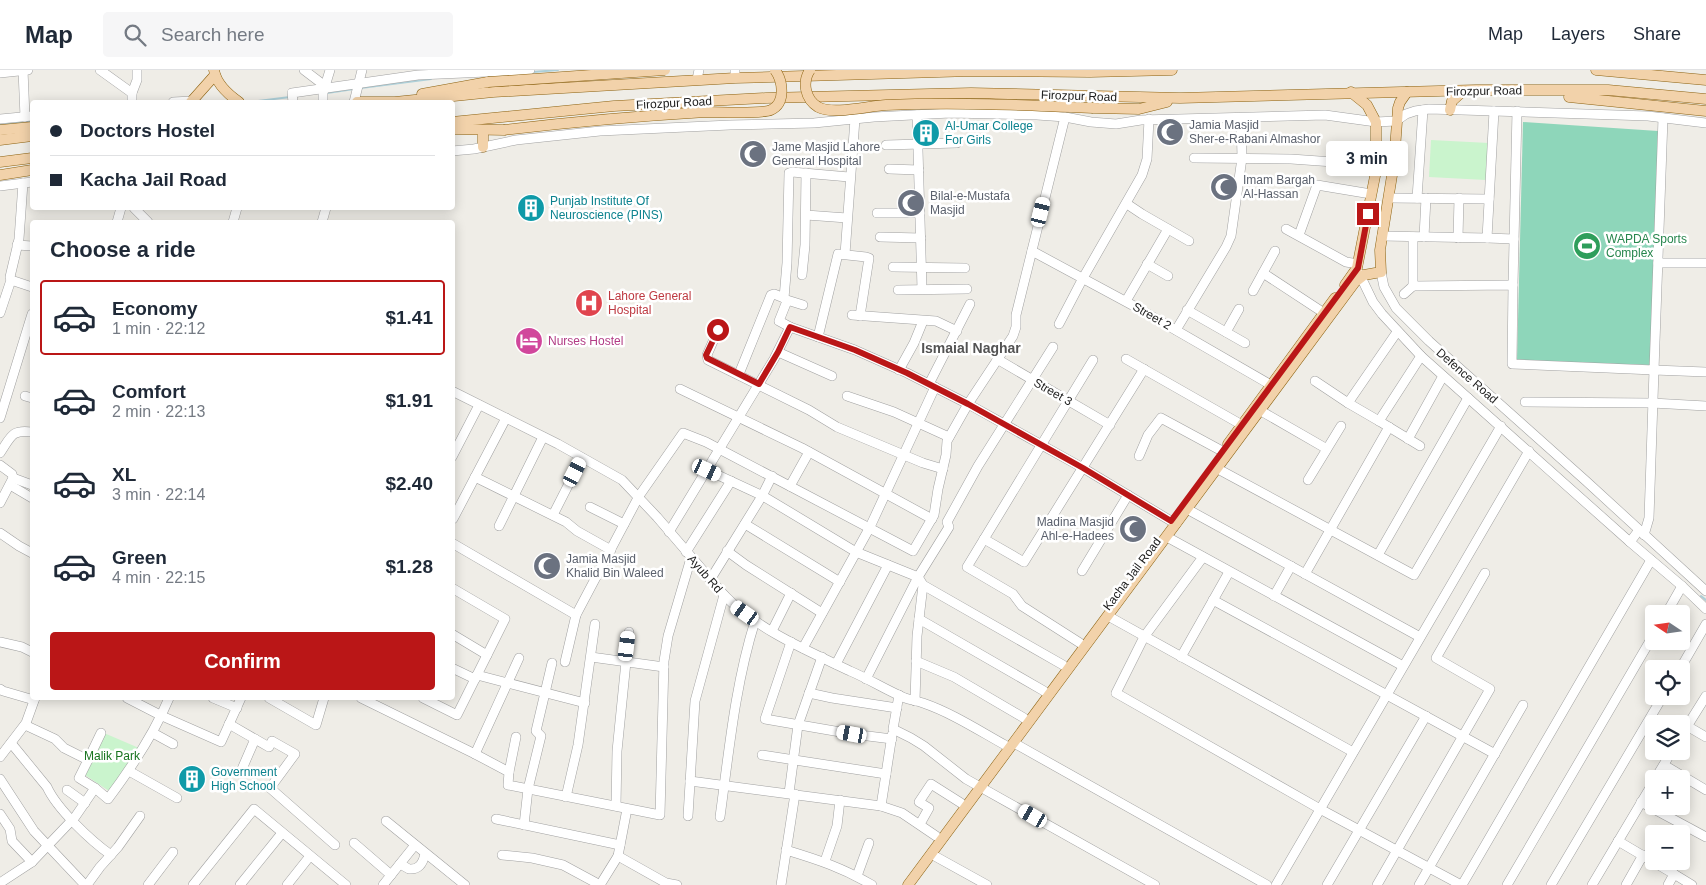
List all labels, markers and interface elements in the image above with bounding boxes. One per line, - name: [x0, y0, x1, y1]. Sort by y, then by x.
- search box: [103, 12, 453, 57]
- text: Map: [25, 21, 73, 48]
- icon: search: [121, 21, 149, 49]
- text: Search here: [161, 24, 265, 45]
- text: Map: [1488, 24, 1523, 44]
- text: Layers: [1551, 24, 1605, 44]
- text: Share: [1633, 24, 1681, 44]
- street label: Firozpur Road: [1446, 83, 1522, 99]
- street label: Firozpur Road: [1041, 88, 1117, 104]
- street label: Firozpur Road: [636, 94, 712, 112]
- mosque icon: Jamia Masjid Sher-e-Rabani Almashor: [1155, 117, 1185, 147]
- building icon: Al-Umar College For Girls: [911, 118, 941, 148]
- place label: Jamia Masjid Sher-e-Rabani Almashor: [1189, 118, 1320, 146]
- place label: Al-Umar College For Girls: [945, 119, 1033, 147]
- text: Doctors Hostel: [80, 120, 215, 141]
- mosque icon: Jame Masjid Lahore General Hospital: [738, 139, 768, 169]
- place label: Jame Masjid Lahore General Hospital: [772, 140, 880, 168]
- callout: 3 min: [1327, 142, 1409, 176]
- text: 3 min: [1346, 150, 1388, 167]
- text: Kacha Jail Road: [80, 169, 227, 190]
- mosque icon: Imam Bargah Al-Hassan: [1209, 172, 1239, 202]
- place label: Imam Bargah Al-Hassan: [1243, 173, 1315, 201]
- mosque icon: Bilal-e-Mustafa Masjid: [896, 188, 926, 218]
- place label: Bilal-e-Mustafa Masjid: [930, 189, 1010, 217]
- building icon: Punjab Institute Of Neuroscience (PINS): [516, 193, 546, 223]
- place label: Punjab Institute Of Neuroscience (PINS): [550, 194, 663, 222]
- car: [1030, 196, 1051, 228]
- route end: [1357, 203, 1379, 225]
- sports icon: WAPDA Sports Complex: [1572, 231, 1602, 261]
- place label: WAPDA Sports Complex: [1606, 232, 1687, 260]
- text: Choose a ride: [50, 237, 195, 262]
- hospital icon: Lahore General Hospital: [574, 288, 604, 318]
- place label: Lahore General Hospital: [608, 289, 691, 317]
- icon: car: [52, 295, 97, 340]
- text: Economy: [112, 298, 198, 319]
- street label: Street 2: [1130, 299, 1174, 333]
- text: $1.41: [385, 307, 433, 328]
- route start: [707, 319, 729, 341]
- text: 1 min · 22:12: [112, 320, 205, 337]
- hotel icon: Nurses Hostel: [514, 326, 544, 356]
- place label: Nurses Hostel: [548, 334, 623, 348]
- district label: Ismaial Naghar: [921, 340, 1021, 356]
- street label: Defence Road: [1433, 346, 1501, 406]
- street label: Street 3: [1031, 375, 1075, 409]
- icon: car: [52, 378, 97, 423]
- text: Comfort: [112, 381, 186, 402]
- text: $1.91: [385, 390, 433, 411]
- text: 2 min · 22:13: [112, 403, 205, 420]
- car: [561, 455, 588, 489]
- car: [690, 457, 723, 483]
- icon: car: [52, 461, 97, 506]
- text: XL: [112, 464, 136, 485]
- text: $2.40: [385, 473, 433, 494]
- text: 3 min · 22:14: [112, 486, 205, 503]
- mosque icon: Madina Masjid Ahl-e-Hadees: [1118, 514, 1148, 544]
- place label: Madina Masjid Ahl-e-Hadees: [1037, 515, 1114, 543]
- street label: Kacha Jail Road: [1100, 535, 1164, 613]
- icon: car: [52, 544, 97, 589]
- text: Green: [112, 547, 167, 568]
- mosque icon: Jamia Masjid Khalid Bin Waleed: [532, 551, 562, 581]
- place label: Jamia Masjid Khalid Bin Waleed: [566, 552, 664, 580]
- street label: Ayub Rd: [685, 552, 725, 596]
- text: $1.28: [385, 556, 433, 577]
- text: 4 min · 22:15: [112, 569, 205, 586]
- car: [728, 598, 761, 628]
- north arrow: [1645, 605, 1690, 650]
- map controls: [1645, 605, 1690, 870]
- car: [617, 630, 636, 662]
- button: Confirm: [50, 632, 435, 690]
- button: locate: [1645, 660, 1690, 705]
- button: layers: [1645, 715, 1690, 760]
- car: [835, 724, 868, 744]
- park label: Malik Park: [84, 749, 141, 763]
- building icon: Government High School: [177, 764, 207, 794]
- place label: Government High School: [211, 765, 278, 793]
- button: +: [1645, 770, 1690, 815]
- car: [1016, 802, 1049, 830]
- button: −: [1645, 825, 1690, 870]

